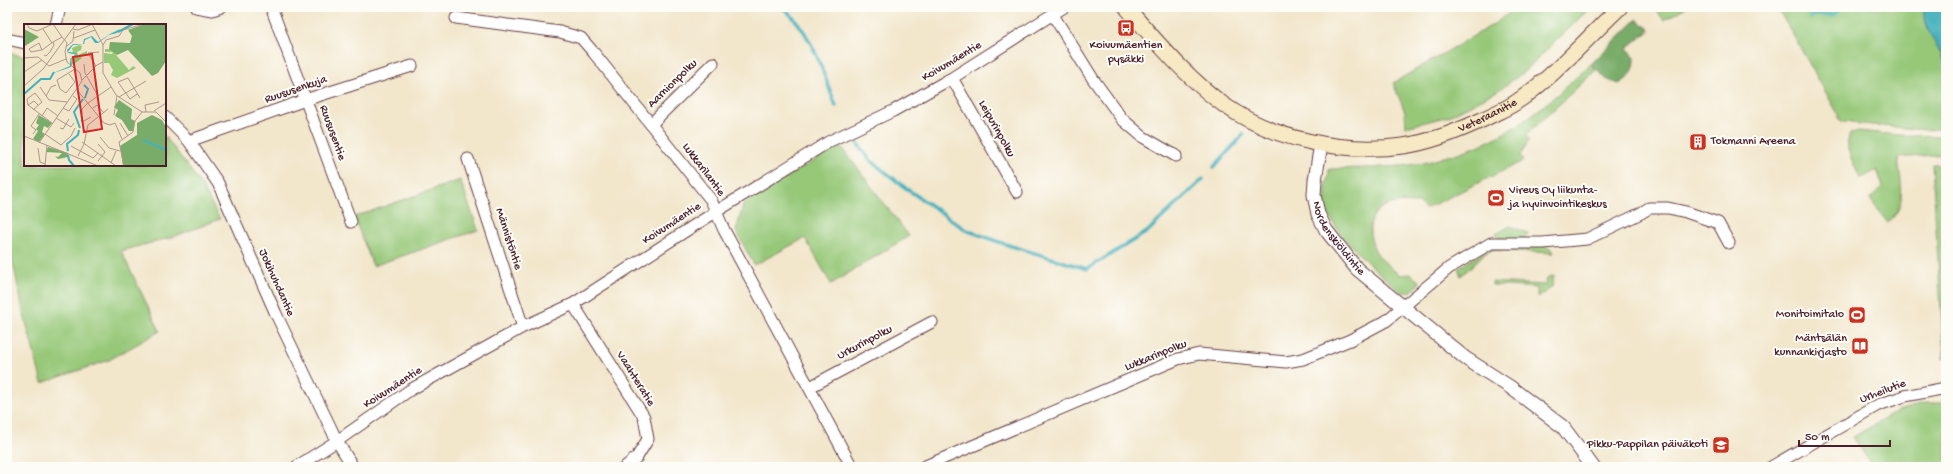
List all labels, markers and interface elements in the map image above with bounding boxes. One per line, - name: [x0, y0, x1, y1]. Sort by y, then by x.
- bus stop icon: Koivumäentien pysäkki: [1116, 18, 1136, 38]
- inset map: [24, 24, 166, 166]
- street label: Koivumäentie: [920, 38, 985, 85]
- place label: Koivumäentien pysäkki: [1090, 39, 1163, 67]
- street label: Aarnionpolku: [645, 56, 701, 111]
- street label: Ruususenkuja: [263, 73, 329, 107]
- street label: Veteraanitie: [1456, 96, 1521, 137]
- street label: Leipurinpolku: [975, 98, 1018, 160]
- street label: Ruususentie: [316, 104, 349, 163]
- building icon: Tokmanni Areena: [1688, 132, 1708, 152]
- place label: Tokmanni Areena: [1710, 135, 1796, 149]
- street label: Lukkarilantie: [678, 141, 728, 200]
- place label: Vireus Oy liikunta- ja hyvinvointikeskus: [1507, 184, 1607, 212]
- sports icon: Vireus Oy liikunta- ja hyvinvointikeskus: [1486, 188, 1506, 208]
- street label: Koivumäentie: [640, 199, 705, 248]
- street label: Nordenskiöldintie: [1309, 200, 1368, 279]
- street label: Männistöntie: [491, 206, 525, 272]
- street label: Jokihuhdantie: [255, 247, 297, 320]
- sports icon: Monitoimitalo: [1847, 305, 1867, 325]
- place label: Monitoimitalo: [1776, 308, 1844, 322]
- street label: Urkurinpolku: [835, 322, 895, 363]
- place label: Mäntsälän kunnankirjasto: [1774, 332, 1847, 360]
- library icon: Mäntsälän kunnankirjasto: [1850, 336, 1870, 356]
- street label: Lukkarinpolku: [1123, 337, 1189, 375]
- street label: Vaahteratie: [612, 348, 658, 410]
- street label: Koivumäentie: [361, 363, 426, 412]
- street label: Urheilutie: [1858, 377, 1909, 407]
- scale bar: [1799, 422, 1890, 448]
- text: 50 m: [1805, 431, 1830, 445]
- school or university icon: Pikku-Pappilan päiväkoti: [1711, 435, 1731, 455]
- place label: Pikku-Pappilan päiväkoti: [1586, 438, 1708, 452]

